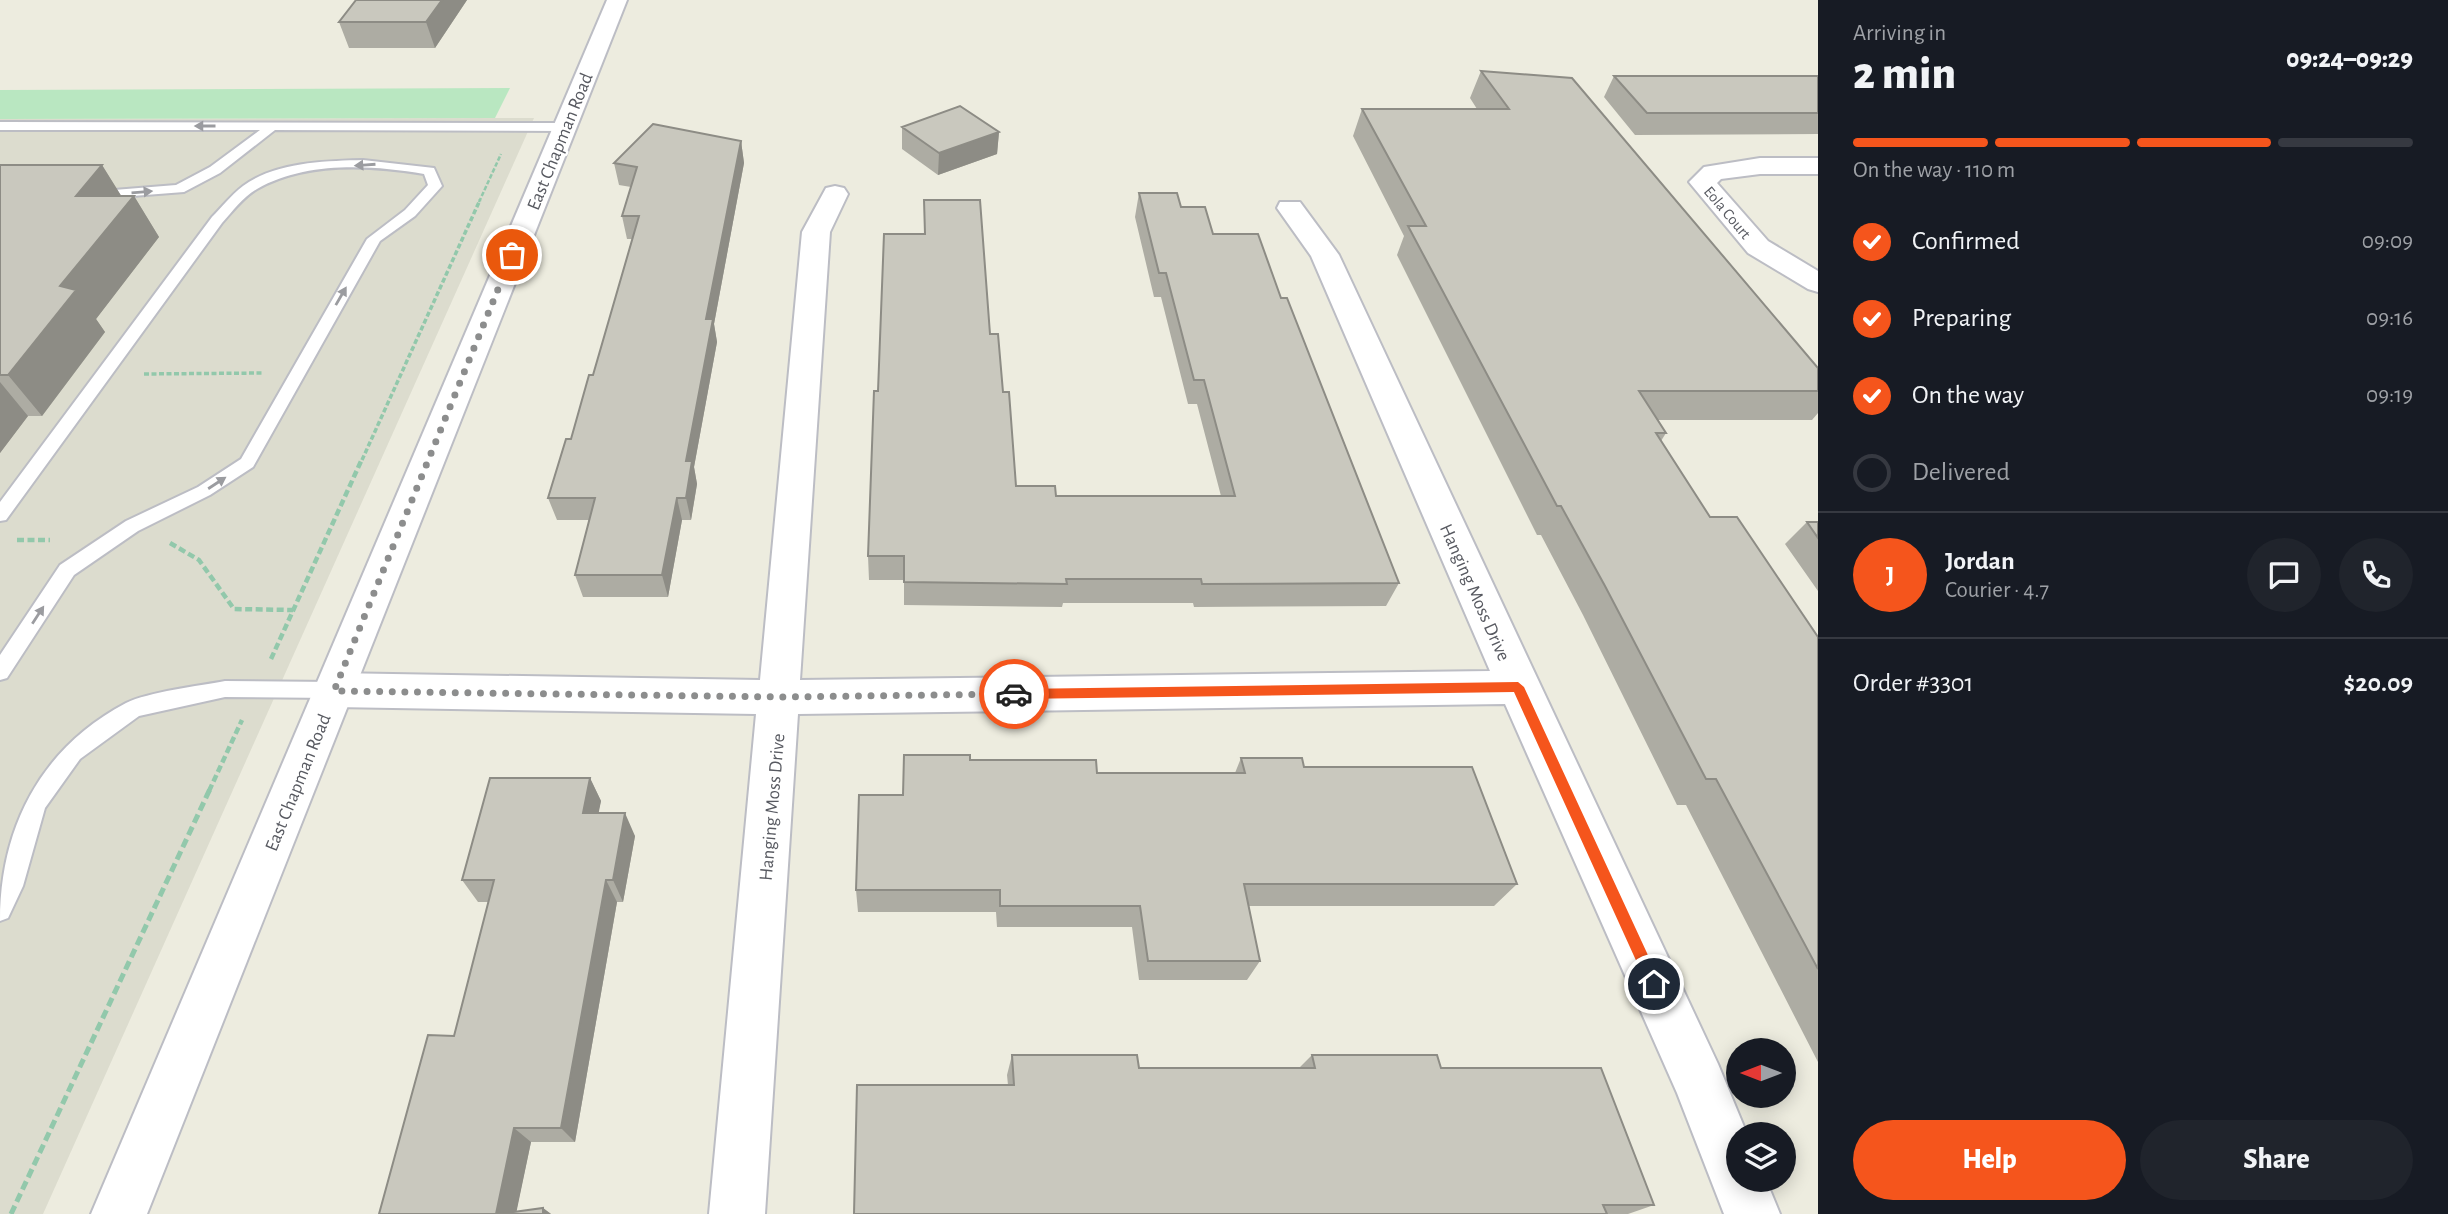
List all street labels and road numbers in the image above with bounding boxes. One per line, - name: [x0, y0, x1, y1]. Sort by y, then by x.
- street label: East Chapman Road: [524, 70, 597, 213]
- street label: Eola Court: [1701, 183, 1754, 242]
- street label: Hanging Moss Drive: [1436, 521, 1513, 664]
- street label: East Chapman Road: [262, 711, 335, 854]
- street label: Hanging Moss Drive: [757, 733, 788, 882]

